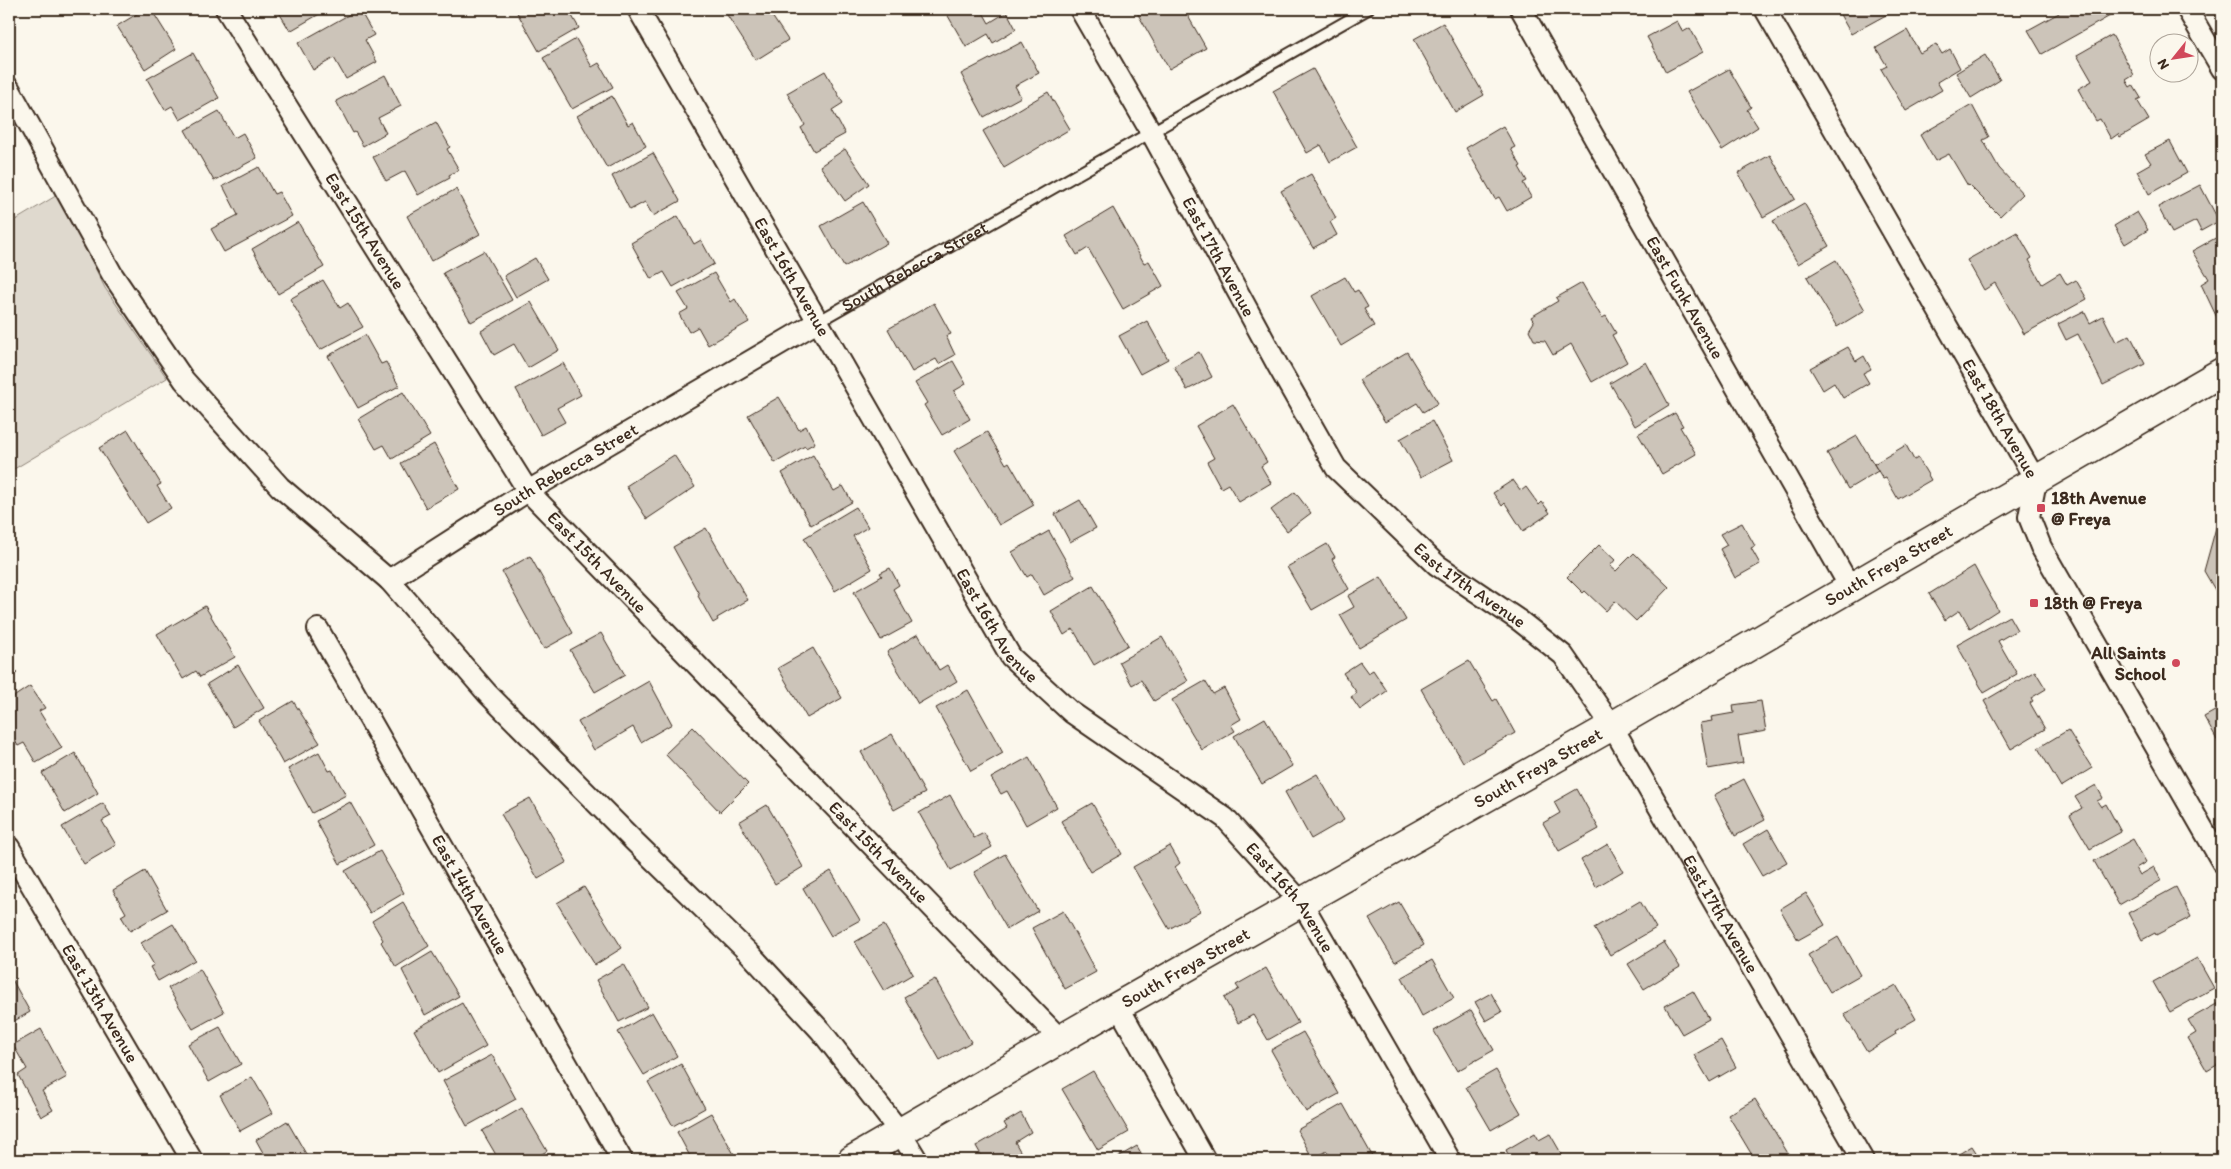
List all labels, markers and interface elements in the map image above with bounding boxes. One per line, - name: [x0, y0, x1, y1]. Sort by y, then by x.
- north arrow: [2148, 32, 2198, 82]
- text: N: [2153, 56, 2173, 73]
- street label: East 15th Avenue: [320, 169, 410, 294]
- street label: East 17th Avenue: [1177, 193, 1260, 321]
- street label: East 16th Avenue: [749, 213, 835, 340]
- street label: South Rebecca Street: [838, 216, 992, 317]
- street label: East Funk Avenue: [1642, 232, 1729, 363]
- street label: East 18th Avenue: [1957, 355, 2043, 482]
- street label: South Rebecca Street: [489, 418, 642, 522]
- place label: 18th Avenue @ Freya: [2051, 487, 2147, 530]
- marker: 18th Avenue @ Freya: [2035, 502, 2047, 514]
- street label: East 15th Avenue: [543, 507, 652, 618]
- street label: South Freya Street: [1821, 520, 1957, 611]
- street label: East 17th Avenue: [1409, 538, 1531, 633]
- street label: East 16th Avenue: [951, 564, 1043, 688]
- place label: 18th @ Freya: [2044, 592, 2142, 614]
- marker: 18th @ Freya: [2028, 597, 2040, 609]
- place label: All Saints School: [2090, 642, 2167, 685]
- marker: All Saints School: [2170, 657, 2182, 669]
- street label: South Freya Street: [1470, 723, 1606, 813]
- street label: East 15th Avenue: [824, 796, 933, 908]
- street label: East 14th Avenue: [427, 830, 513, 959]
- street label: East 16th Avenue: [1241, 837, 1339, 956]
- street label: East 17th Avenue: [1678, 851, 1764, 977]
- street label: South Freya Street: [1117, 922, 1254, 1013]
- street label: East 13th Avenue: [57, 940, 144, 1067]

